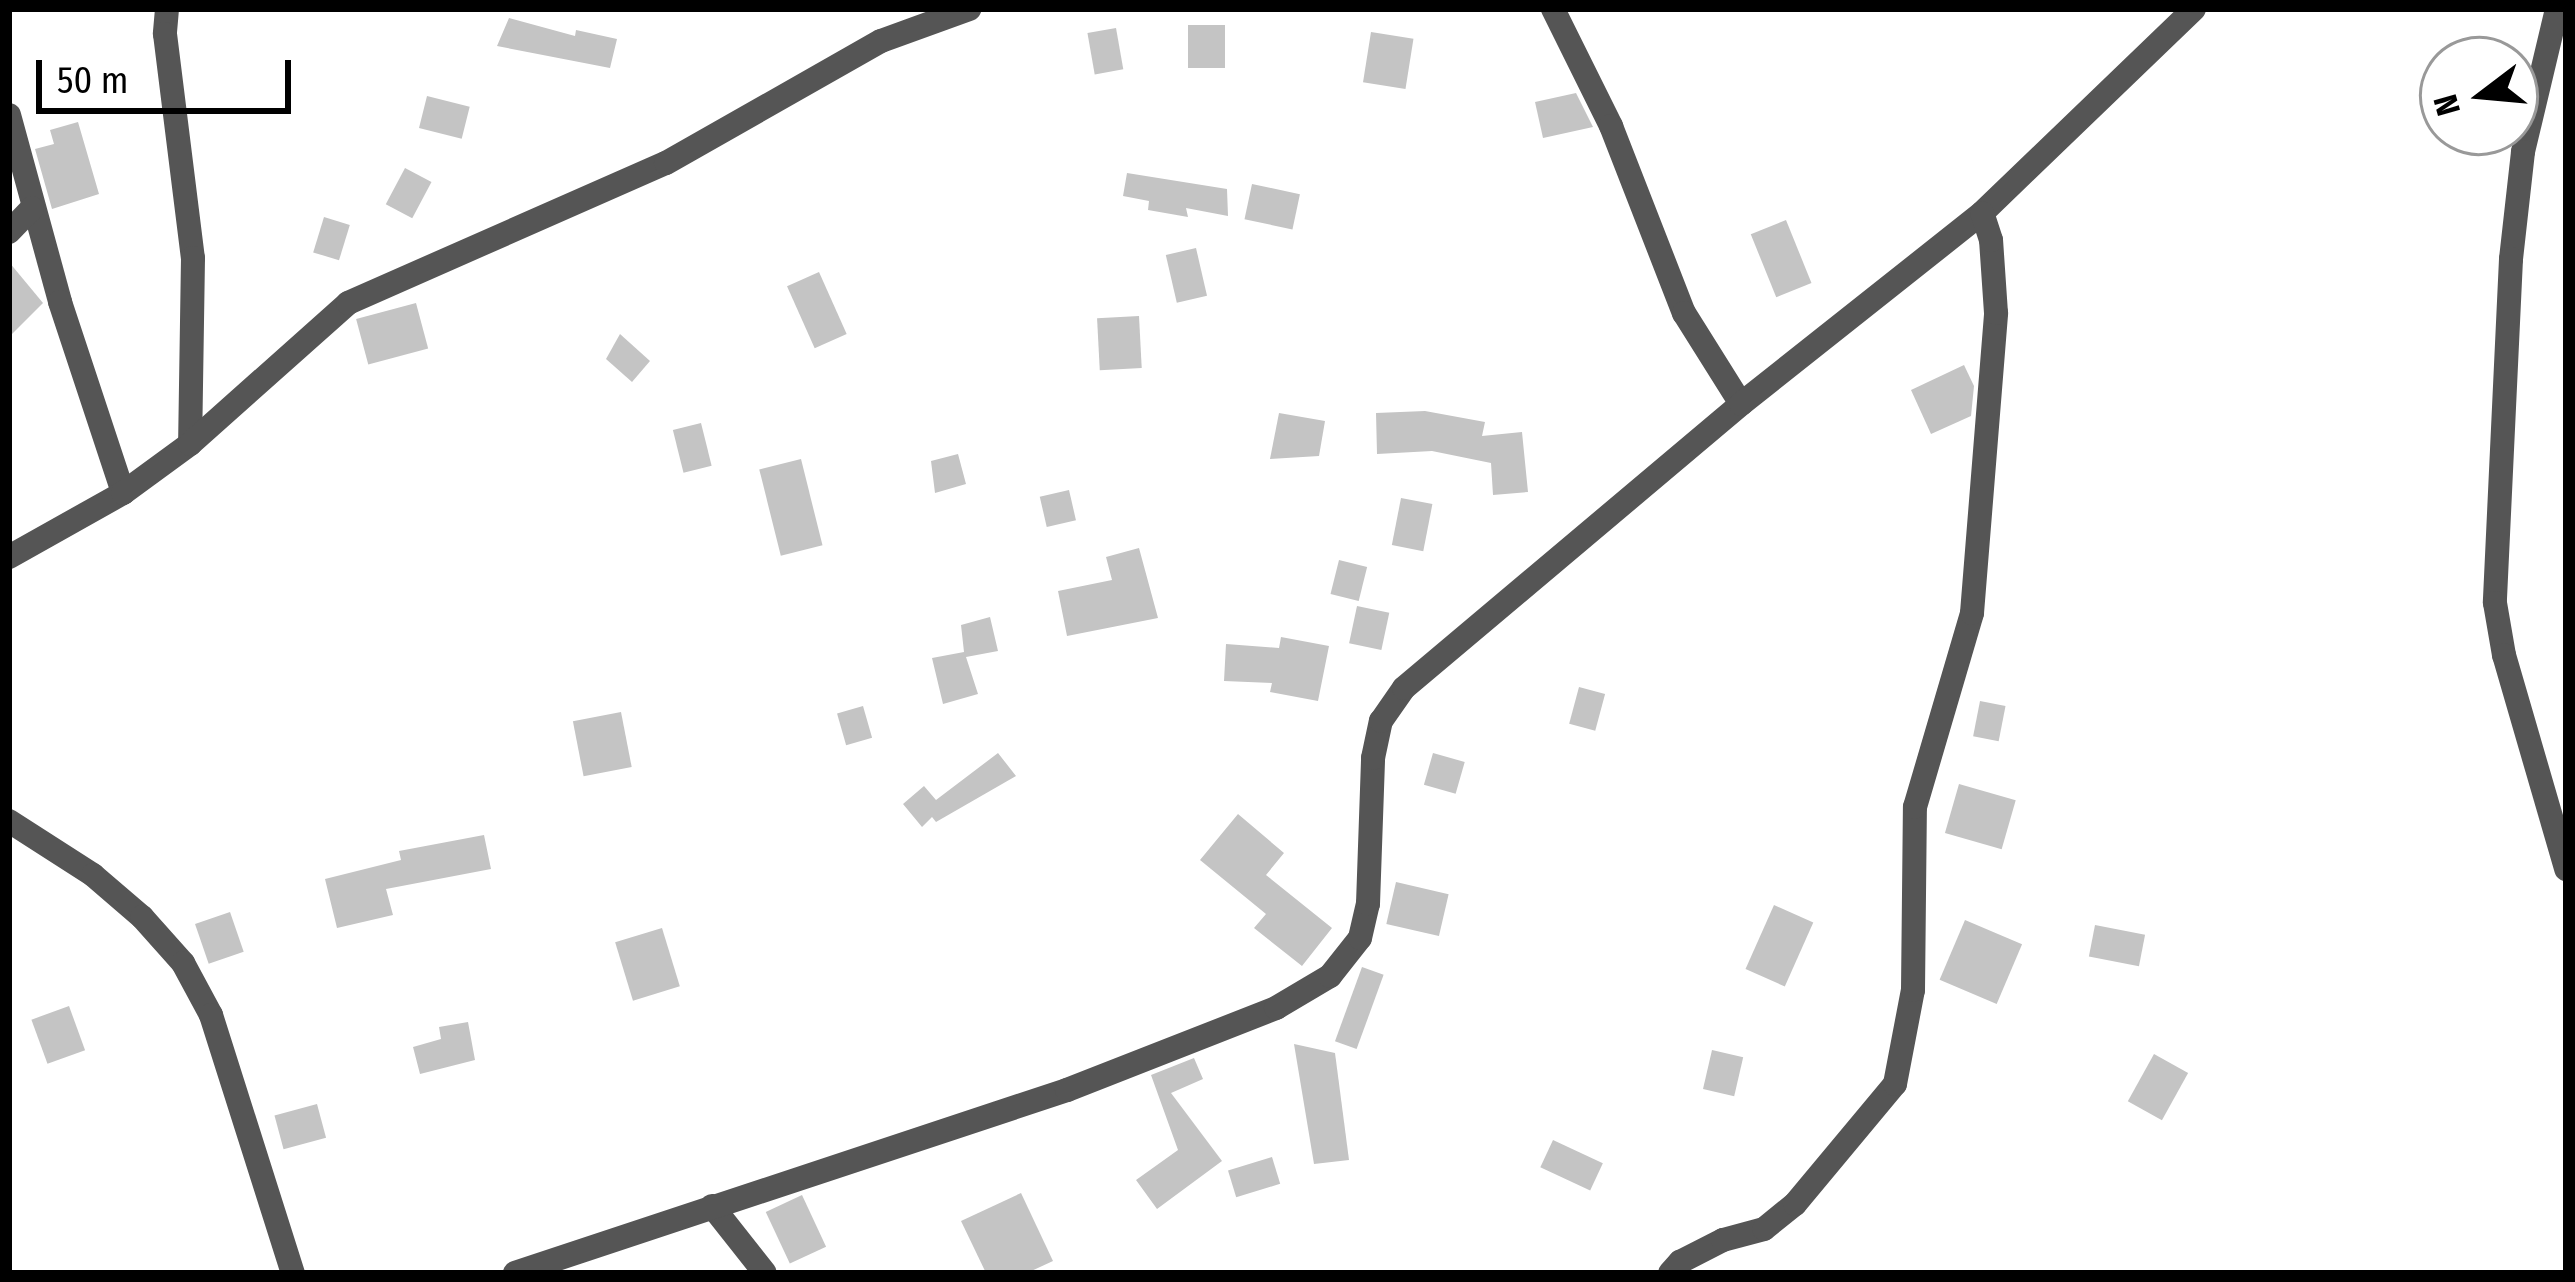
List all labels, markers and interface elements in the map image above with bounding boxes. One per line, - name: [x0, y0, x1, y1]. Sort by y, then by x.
- scale bar: [42, 36, 297, 110]
- north arrow: [2419, 36, 2539, 156]
- text: 50 m: [57, 59, 128, 103]
- text: N: [2425, 90, 2469, 120]

